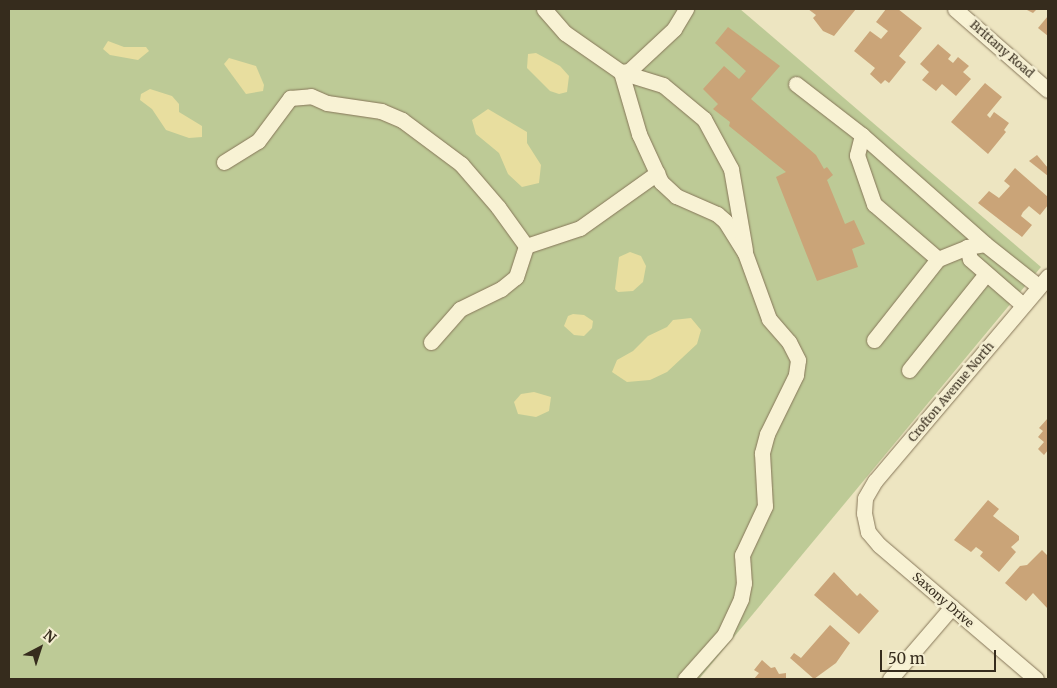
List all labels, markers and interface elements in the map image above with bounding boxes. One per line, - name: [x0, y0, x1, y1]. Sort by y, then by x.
- street label: Brittany Road: [967, 17, 1037, 81]
- street label: Crofton Avenue North: [905, 339, 997, 445]
- street label: Saxony Drive: [909, 570, 977, 630]
- north arrow: [15, 623, 65, 673]
- text: N: [40, 626, 60, 647]
- scale bar: [882, 640, 998, 672]
- text: 50 m: [888, 649, 925, 668]

